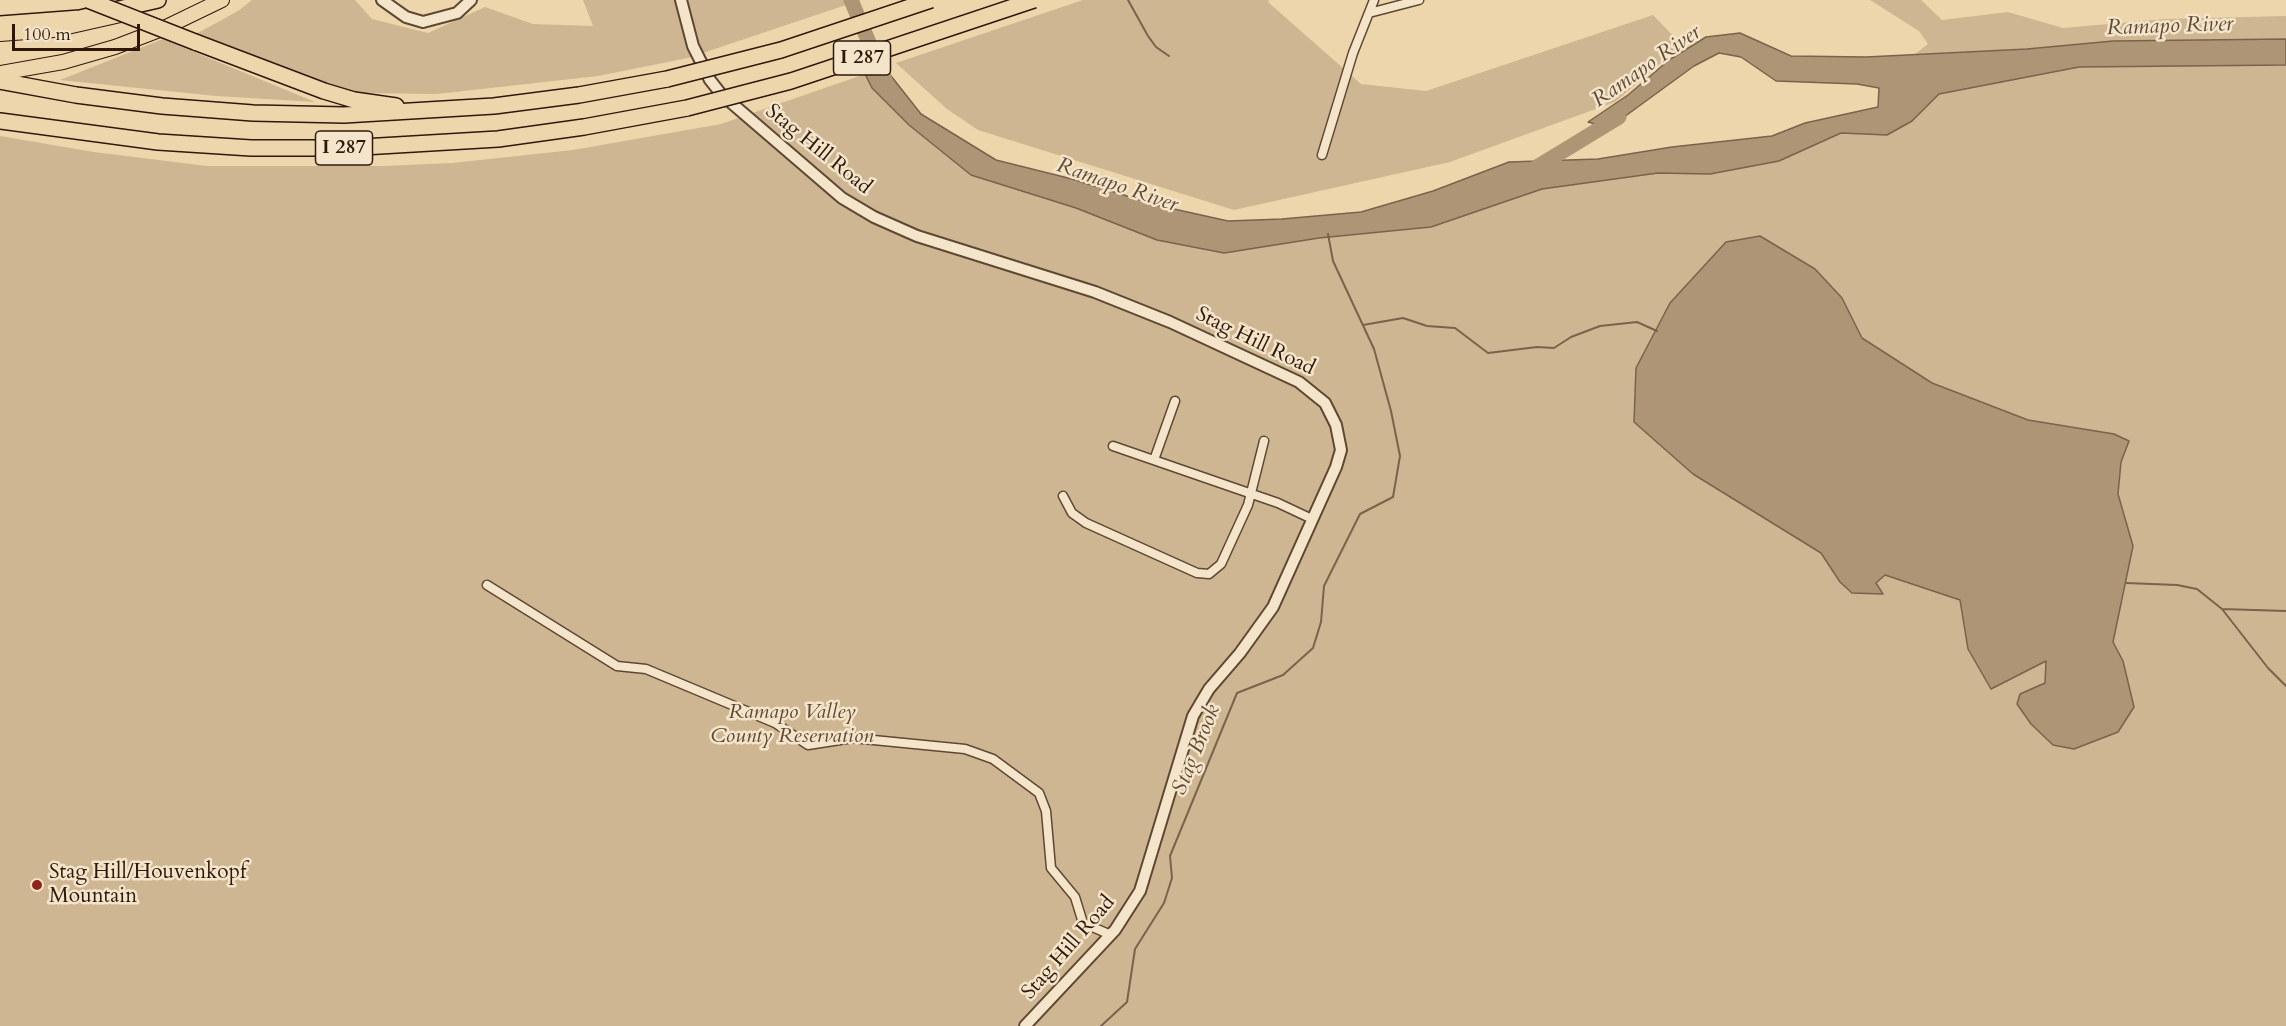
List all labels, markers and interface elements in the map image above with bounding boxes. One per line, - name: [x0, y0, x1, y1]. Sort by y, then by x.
- scale bar: [15, 12, 142, 50]
- water label: Ramapo River: [2106, 12, 2234, 42]
- water label: Ramapo River: [1587, 20, 1707, 114]
- text: 100 m: [23, 22, 71, 47]
- road number: I 287: [834, 41, 890, 75]
- street label: Stag Hill Road: [760, 99, 876, 201]
- road number: I 287: [316, 131, 372, 165]
- water label: Ramapo River: [1053, 153, 1181, 219]
- street label: Stag Hill Road: [1191, 302, 1319, 382]
- park label: Ramapo Valley County Reservation: [711, 700, 873, 750]
- water label: Stag Brook: [1167, 701, 1227, 799]
- place label: Stag Hill/Houvenkopf Mountain: [49, 860, 246, 910]
- marker: Stag Hill/Houvenkopf Mountain: [30, 878, 44, 892]
- street label: Stag Hill Road: [1017, 891, 1121, 1005]

